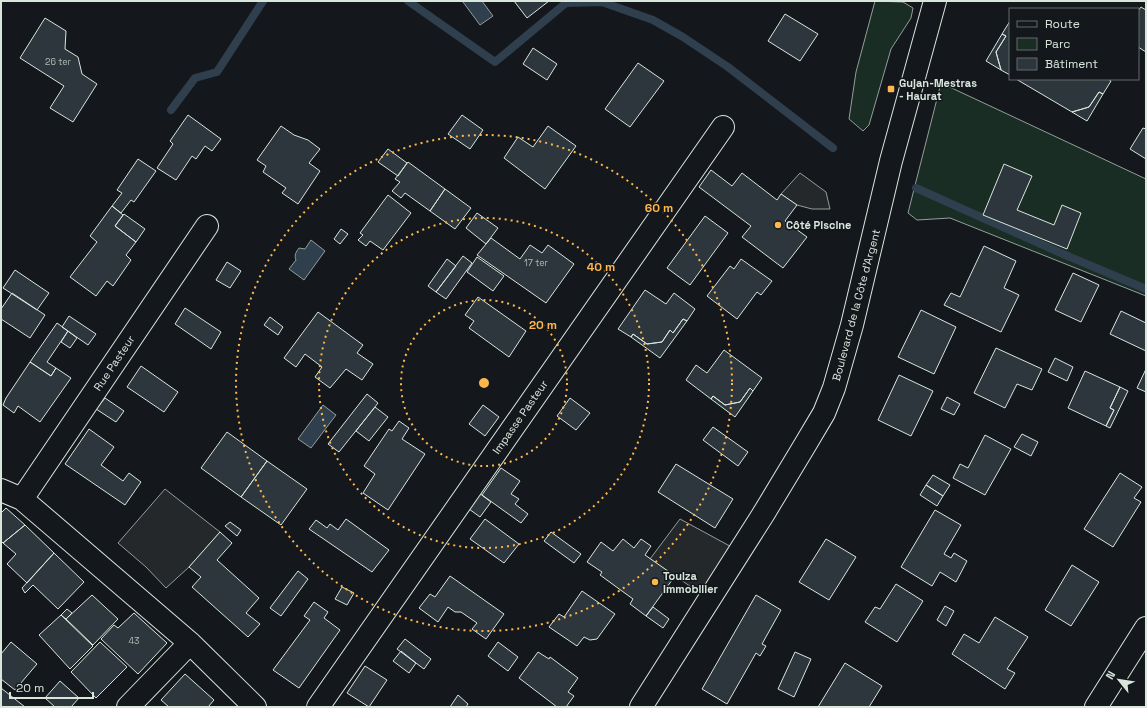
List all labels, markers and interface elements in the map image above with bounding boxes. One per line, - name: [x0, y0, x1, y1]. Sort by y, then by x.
- legend: [1009, 8, 1139, 80]
- text: Route: [1045, 16, 1080, 32]
- text: Parc: [1045, 36, 1070, 52]
- house number: 26 ter: [45, 56, 72, 68]
- text: Bâtiment: [1045, 56, 1098, 72]
- place label: Gujan-Mestras - Haurat: [899, 76, 977, 103]
- marker: Gujan-Mestras - Haurat: [886, 84, 896, 94]
- text: 60 m: [645, 200, 673, 216]
- place label: Côté Piscine: [786, 218, 851, 232]
- marker: Côté Piscine: [773, 220, 783, 230]
- street label: Boulevard de la Côte d'Argent: [829, 227, 883, 383]
- house number: 17 ter: [524, 257, 549, 269]
- text: 40 m: [587, 259, 615, 275]
- text: 20 m: [529, 317, 557, 333]
- street label: Rue Pasteur: [90, 333, 138, 393]
- centre of rings: [477, 376, 491, 390]
- street label: Impasse Pasteur: [489, 377, 551, 457]
- place label: Toulza Immobilier: [663, 569, 719, 596]
- marker: Toulza Immobilier: [650, 577, 660, 587]
- house number: 43: [128, 635, 140, 647]
- north arrow: [1099, 660, 1139, 700]
- text: N: [1102, 668, 1118, 682]
- scale bar: [10, 674, 93, 700]
- text: 20 m: [16, 680, 44, 696]

